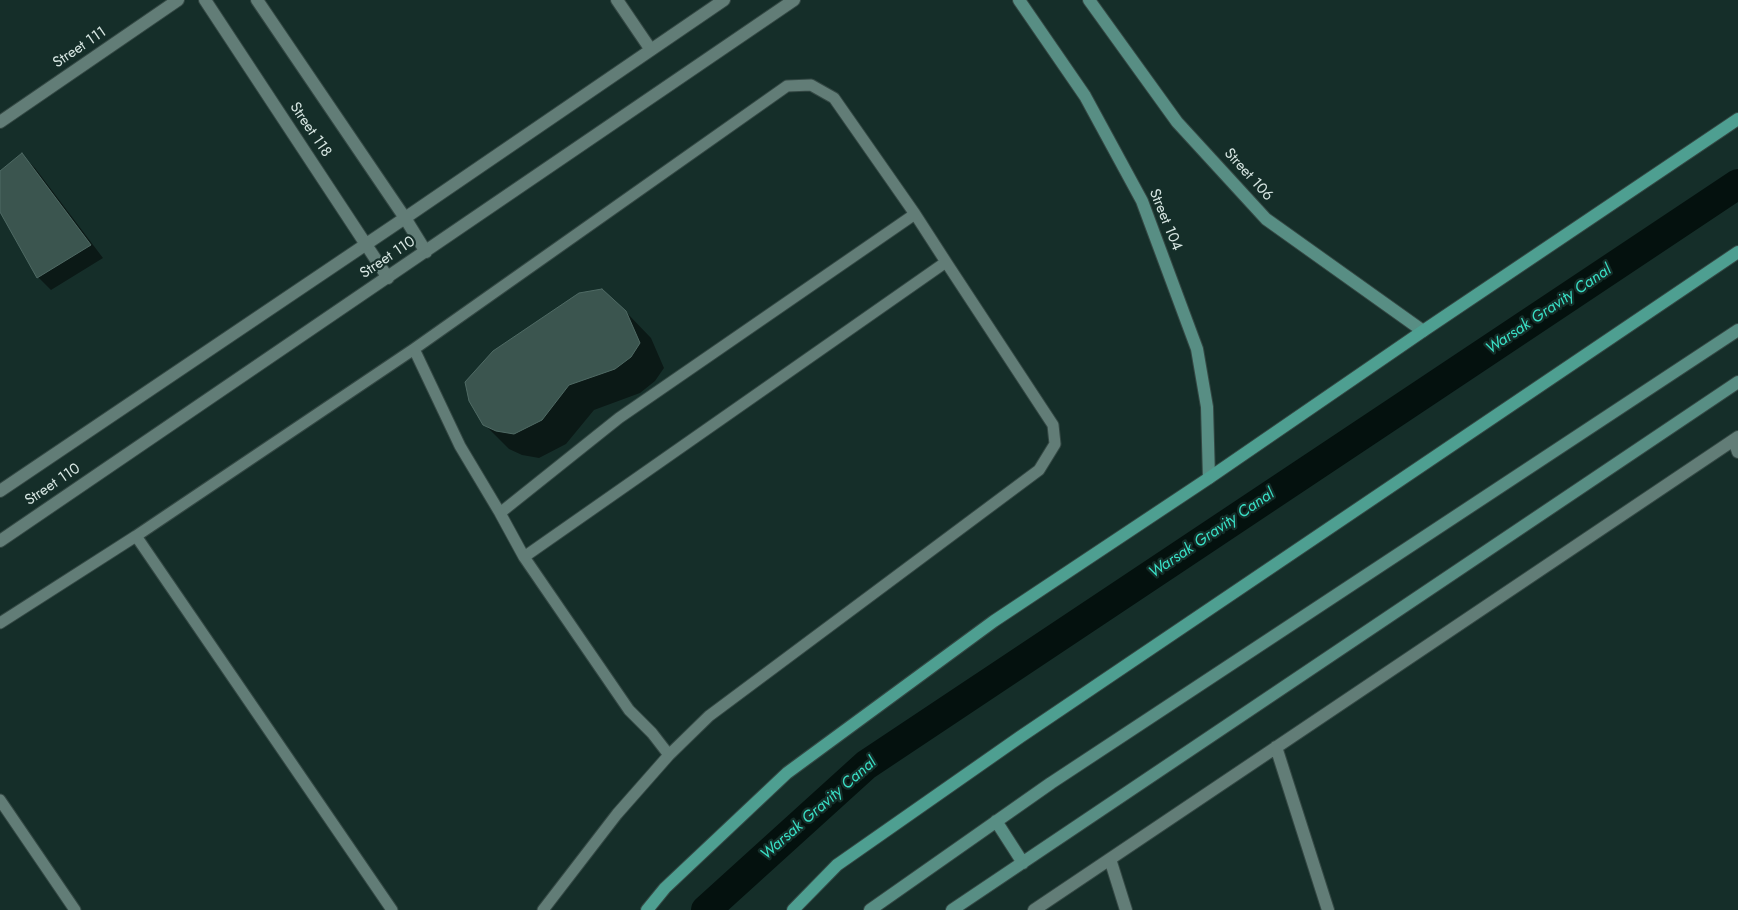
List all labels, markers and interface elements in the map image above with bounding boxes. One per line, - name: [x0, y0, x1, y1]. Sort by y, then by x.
- street label: Street 111: [50, 24, 110, 72]
- street label: Street 118: [285, 99, 335, 161]
- street label: Street 106: [1220, 145, 1276, 205]
- street label: Street 104: [1145, 187, 1185, 253]
- street label: Street 110: [357, 233, 419, 283]
- water label: Warsak Gravity Canal: [1483, 261, 1615, 359]
- street label: Street 110: [22, 460, 84, 510]
- water label: Warsak Gravity Canal: [1146, 485, 1278, 583]
- water label: Warsak Gravity Canal: [757, 753, 881, 865]

